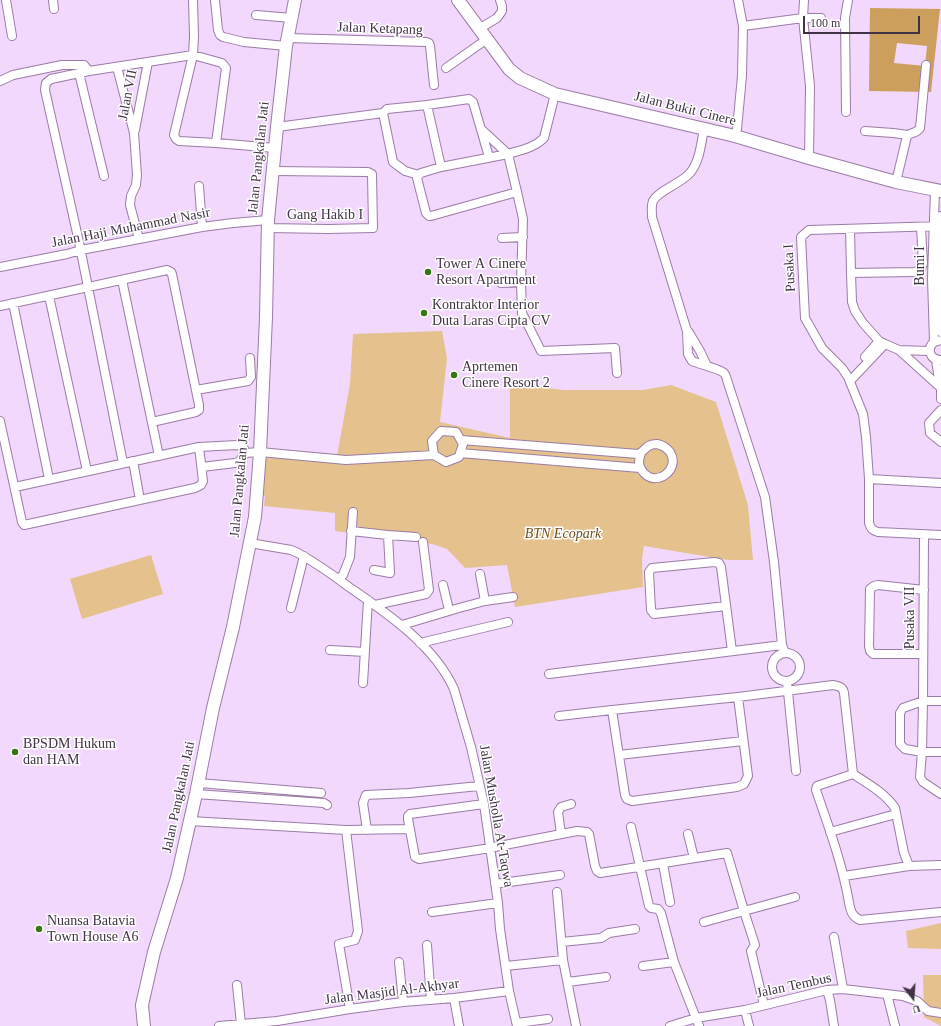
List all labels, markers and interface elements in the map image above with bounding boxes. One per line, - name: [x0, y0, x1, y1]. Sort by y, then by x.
- scale bar: [805, 8, 922, 34]
- text: 100 m: [810, 16, 840, 30]
- street label: Jalan Ketapang: [337, 19, 423, 39]
- street label: Jalan VII: [115, 68, 141, 122]
- street label: Jalan Bukit Cinere: [632, 88, 738, 130]
- street label: Jalan Pangkalan Jati: [245, 101, 273, 215]
- street label: Jalan Haji Muhammad Nasir: [50, 204, 212, 252]
- street label: Gang Hakib I: [287, 207, 363, 223]
- street label: Pusaka I: [780, 244, 800, 292]
- street label: Bumi I: [912, 246, 928, 286]
- place label: Tower A Cinere Resort Apartment: [436, 256, 536, 288]
- marker: Tower A Cinere Resort Apartment: [423, 267, 433, 277]
- place label: Kontraktor Interior Duta Laras Cipta CV: [432, 297, 551, 330]
- marker: Kontraktor Interior Duta Laras Cipta CV: [419, 308, 429, 318]
- place label: Aprtemen Cinere Resort 2: [462, 359, 550, 392]
- marker: Aprtemen Cinere Resort 2: [449, 370, 459, 380]
- street label: Jalan Pangkalan Jati: [227, 424, 253, 538]
- park label: BTN Ecopark: [525, 526, 601, 542]
- street label: Pusaka VII: [902, 587, 918, 649]
- place label: BPSDM Hukum dan HAM: [23, 736, 116, 768]
- street label: Jalan Pangkalan Jati: [159, 740, 199, 854]
- street label: Jalan Musholla At-Taqwa: [475, 743, 517, 889]
- marker: BPSDM Hukum dan HAM: [10, 747, 20, 757]
- place label: Nuansa Batavia Town House A6: [47, 913, 139, 946]
- marker: Nuansa Batavia Town House A6: [34, 924, 44, 934]
- street label: Jalan Tembus: [755, 970, 833, 1002]
- street label: Jalan Masjid Al-Akhyar: [324, 975, 460, 1009]
- north arrow: [893, 978, 933, 1018]
- text: U: [911, 1003, 922, 1016]

